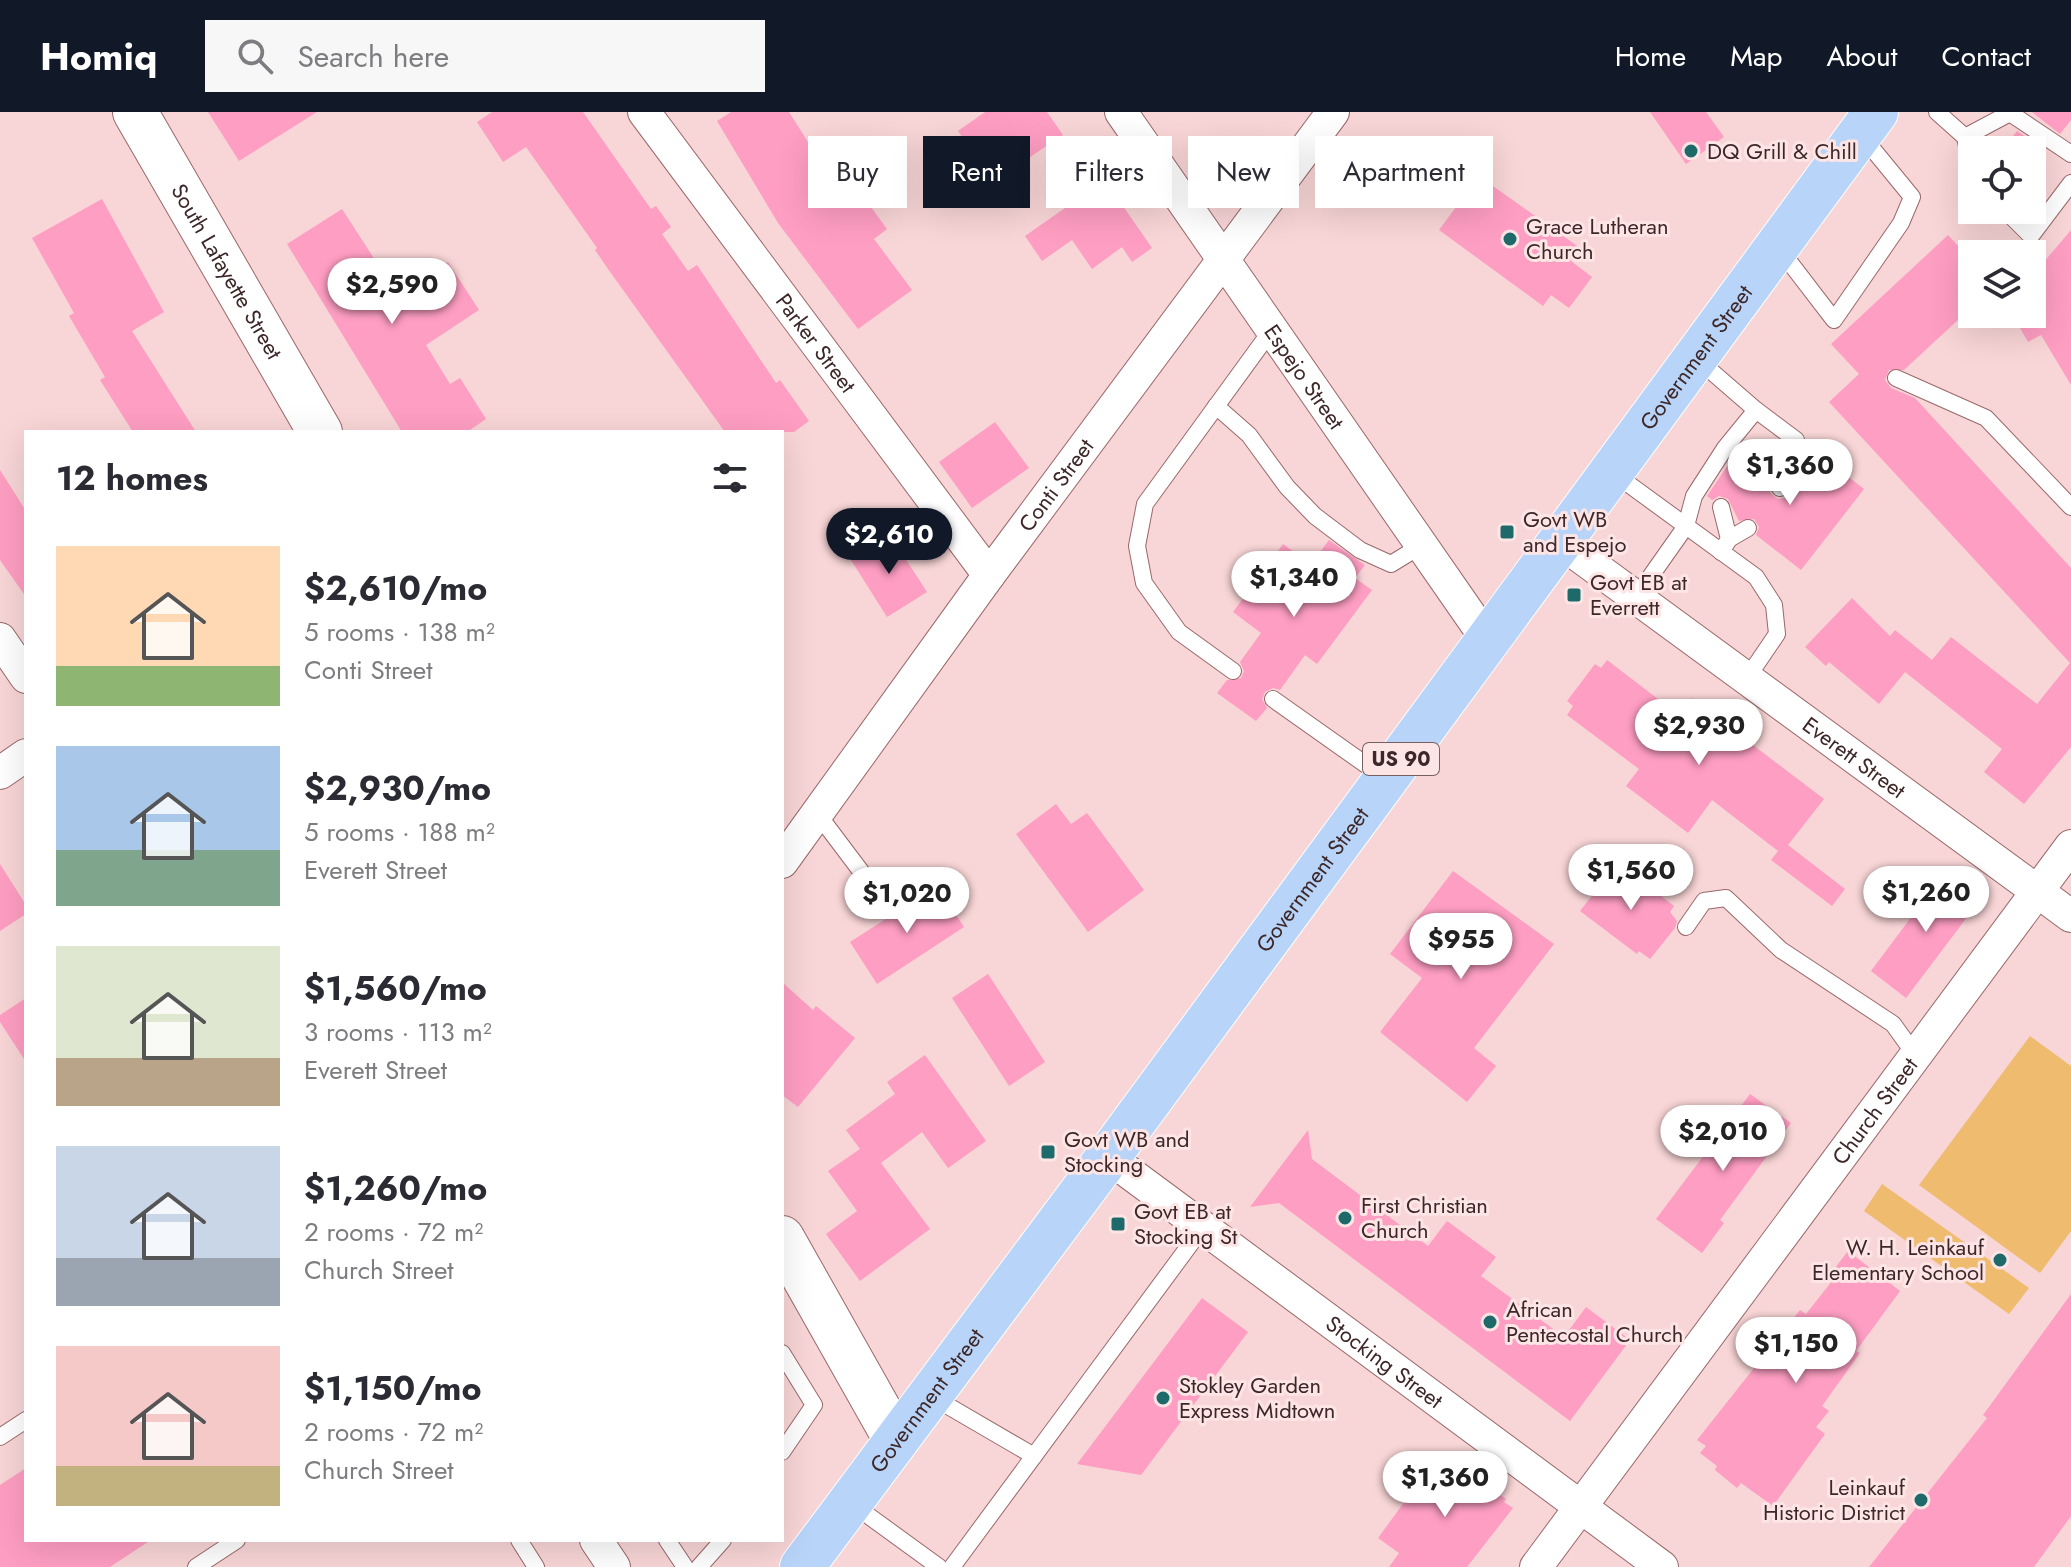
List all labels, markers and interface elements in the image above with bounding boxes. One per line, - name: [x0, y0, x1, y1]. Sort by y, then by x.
- search box: [205, 20, 765, 92]
- text: Homiq: [40, 29, 157, 84]
- icon: search: [233, 34, 277, 78]
- text: Search here: [297, 35, 449, 78]
- text: Home: [1615, 36, 1686, 77]
- text: Map: [1730, 36, 1782, 77]
- text: About: [1826, 36, 1898, 77]
- text: Contact: [1942, 36, 2031, 77]
- place label: DQ Grill & Chill: [1707, 135, 1857, 167]
- chip: Buy: [808, 136, 907, 208]
- chip: Rent: [923, 136, 1030, 208]
- chip: Filters: [1046, 136, 1172, 208]
- chip: New: [1188, 136, 1299, 208]
- chip: Apartment: [1315, 136, 1493, 208]
- map controls: [1958, 136, 2046, 328]
- button: locate: [1958, 136, 2046, 224]
- marker: DQ Grill & Chill: [1682, 142, 1700, 160]
- street label: South Lafayette Street: [164, 178, 291, 366]
- place label: Grace Lutheran Church: [1526, 210, 1668, 267]
- marker: Grace Lutheran Church: [1501, 230, 1519, 248]
- button: layers: [1958, 240, 2046, 328]
- pin: $2,590: [327, 258, 457, 326]
- text: $2,590: [345, 265, 439, 303]
- street label: Government Street: [1632, 278, 1760, 437]
- street label: Parker Street: [768, 286, 864, 400]
- street label: Espejo Street: [1257, 318, 1353, 436]
- street label: Conti Street: [1011, 431, 1102, 538]
- pin: $1,360: [1725, 439, 1855, 507]
- text: $1,360: [1746, 446, 1834, 484]
- text: 12 homes: [56, 454, 208, 503]
- icon: filters: [708, 456, 752, 500]
- place label: Govt WB and Espejo: [1523, 503, 1627, 560]
- pin: $2,610: [824, 508, 954, 576]
- text: $2,610: [844, 515, 934, 553]
- marker: Govt WB and Espejo: [1498, 523, 1516, 541]
- pin: $1,340: [1229, 551, 1359, 619]
- text: $1,340: [1249, 558, 1339, 596]
- text: $2,610/mo: [304, 564, 487, 613]
- place label: Govt EB at Everrett: [1590, 566, 1688, 623]
- icon: home: [120, 578, 216, 674]
- marker: Govt EB at Everrett: [1565, 586, 1583, 604]
- text: 5 rooms · 138 m²: [304, 613, 495, 651]
- text: Conti Street: [304, 651, 433, 689]
- pin: $2,930: [1634, 699, 1764, 767]
- text: $2,930: [1653, 706, 1745, 744]
- street label: Everett Street: [1796, 709, 1913, 806]
- road number: US 90: [1363, 743, 1439, 775]
- text: $2,930/mo: [304, 764, 491, 813]
- icon: home: [120, 778, 216, 874]
- street label: Government Street: [1248, 800, 1377, 959]
- text: 5 rooms · 188 m²: [304, 813, 495, 851]
- pin: $1,560: [1566, 844, 1696, 912]
- text: Everett Street: [304, 851, 447, 889]
- text: $1,560: [1586, 851, 1676, 889]
- pin: $1,260: [1861, 866, 1991, 934]
- pin: $1,020: [842, 867, 972, 935]
- text: $1,260: [1881, 873, 1971, 911]
- text: $1,020: [862, 874, 952, 912]
- pin: $955: [1414, 913, 1508, 981]
- text: $955: [1427, 920, 1495, 958]
- text: $1,560/mo: [304, 964, 487, 1013]
- icon: home: [120, 978, 216, 1074]
- text: 3 rooms · 113 m²: [304, 1013, 492, 1051]
- street label: Church Street: [1824, 1050, 1925, 1171]
- text: Everett Street: [304, 1051, 447, 1089]
- pin: $2,010: [1658, 1105, 1788, 1173]
- text: $2,010: [1678, 1112, 1768, 1150]
- place label: Govt WB and Stocking: [1064, 1123, 1190, 1180]
- marker: Govt WB and Stocking: [1039, 1143, 1057, 1161]
- text: $1,260/mo: [304, 1164, 487, 1213]
- icon: home: [120, 1178, 216, 1274]
- place label: First Christian Church: [1361, 1189, 1488, 1246]
- place label: Govt EB at Stocking St: [1134, 1195, 1238, 1252]
- marker: First Christian Church: [1336, 1209, 1354, 1227]
- text: 2 rooms · 72 m²: [304, 1213, 483, 1251]
- marker: Govt EB at Stocking St: [1109, 1215, 1127, 1233]
- place label: W. H. Leinkauf Elementary School: [1812, 1231, 1985, 1288]
- text: Church Street: [304, 1251, 454, 1289]
- marker: W. H. Leinkauf Elementary School: [1991, 1251, 2009, 1269]
- place label: African Pentecostal Church: [1506, 1293, 1683, 1350]
- street label: Stocking Street: [1319, 1308, 1450, 1416]
- marker: African Pentecostal Church: [1481, 1313, 1499, 1331]
- pin: $1,150: [1731, 1317, 1861, 1385]
- street label: Government Street: [862, 1321, 991, 1479]
- text: $1,150: [1753, 1324, 1839, 1362]
- text: $1,150/mo: [304, 1364, 481, 1413]
- place label: Stokley Garden Express Midtown: [1179, 1369, 1335, 1426]
- icon: home: [120, 1378, 216, 1474]
- marker: Stokley Garden Express Midtown: [1154, 1389, 1172, 1407]
- text: 2 rooms · 72 m²: [304, 1413, 483, 1451]
- text: Church Street: [304, 1451, 454, 1489]
- pin: $1,360: [1380, 1451, 1510, 1519]
- text: $1,360: [1401, 1458, 1489, 1496]
- place label: Leinkauf Historic District: [1763, 1471, 1906, 1528]
- marker: Leinkauf Historic District: [1912, 1491, 1930, 1509]

